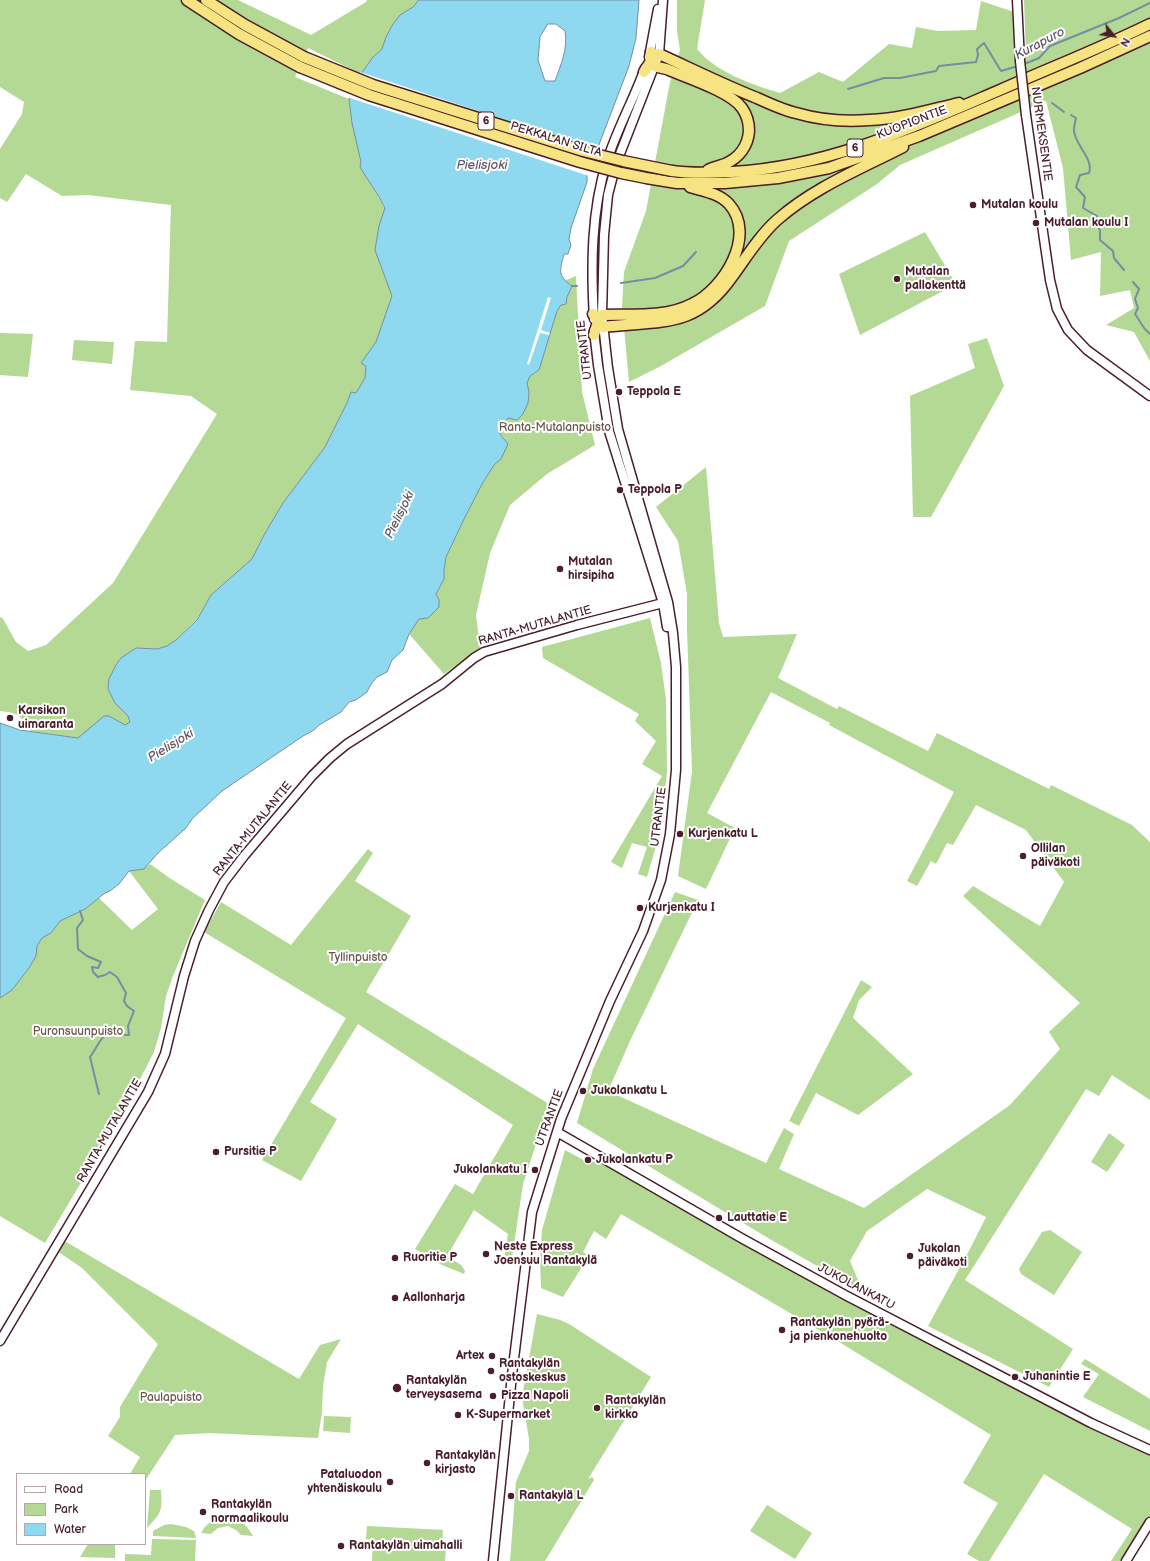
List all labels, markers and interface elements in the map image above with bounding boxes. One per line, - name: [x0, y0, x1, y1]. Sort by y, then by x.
- north arrow: [1094, 16, 1134, 56]
- water label: Kurapuro: [1012, 24, 1068, 64]
- text: N: [1117, 35, 1133, 49]
- street label: NURMEKSENTIE: [1027, 86, 1055, 182]
- street label: KUOPIONTIE: [875, 103, 949, 143]
- road number: 6: [478, 112, 494, 130]
- street label: PEKKALAN SILTA: [508, 119, 604, 161]
- road number: 6: [847, 139, 863, 157]
- water label: Pielisjoki: [457, 158, 507, 174]
- place label: Mutalan koulu: [981, 198, 1058, 212]
- marker: Mutalan koulu: [968, 200, 978, 210]
- place label: Mutalan koulu I: [1044, 216, 1128, 230]
- marker: Mutalan koulu I: [1031, 218, 1041, 228]
- place label: Mutalan pallokenttä: [905, 265, 966, 293]
- marker: Mutalan pallokenttä: [892, 274, 902, 284]
- street label: UTRANTIE: [574, 319, 596, 381]
- place label: Teppola E: [627, 385, 681, 399]
- marker: Teppola E: [614, 387, 624, 397]
- park label: Ranta-Mutalanpuisto: [499, 421, 611, 435]
- place label: Teppola P: [628, 483, 682, 497]
- marker: Teppola P: [615, 485, 625, 495]
- water label: Pielisjoki: [382, 489, 418, 541]
- place label: Mutalan hirsipiha: [568, 555, 614, 583]
- marker: Mutalan hirsipiha: [555, 564, 565, 574]
- street label: RANTA-MUTALANTIE: [477, 603, 593, 649]
- place label: Karsikon uimaranta: [18, 704, 74, 732]
- marker: Karsikon uimaranta: [5, 713, 15, 723]
- water label: Pielisjoki: [145, 726, 197, 766]
- street label: RANTA-MUTALANTIE: [211, 779, 295, 879]
- street label: UTRANTIE: [648, 786, 670, 848]
- place label: Kurjenkatu L: [688, 827, 758, 841]
- marker: Kurjenkatu L: [675, 829, 685, 839]
- place label: Ollilan päiväkoti: [1031, 842, 1080, 870]
- marker: Ollilan päiväkoti: [1018, 851, 1028, 861]
- place label: Kurjenkatu I: [648, 901, 715, 915]
- marker: Kurjenkatu I: [635, 903, 645, 913]
- park label: Tyllinpuisto: [329, 951, 387, 965]
- park label: Puronsuunpuisto: [33, 1025, 123, 1039]
- street label: RANTA-MUTALANTIE: [74, 1077, 146, 1185]
- place label: Jukolankatu L: [591, 1084, 667, 1098]
- marker: Jukolankatu L: [578, 1086, 588, 1096]
- street label: UTRANTIE: [533, 1087, 567, 1149]
- place label: Pursitie P: [224, 1145, 276, 1159]
- marker: Pursitie P: [211, 1147, 221, 1157]
- place label: Jukolankatu P: [596, 1153, 673, 1167]
- marker: Jukolankatu P: [583, 1155, 593, 1165]
- place label: Jukolankatu I: [454, 1163, 527, 1177]
- marker: Jukolankatu I: [530, 1165, 540, 1175]
- place label: Lauttatie E: [727, 1211, 787, 1225]
- marker: Lauttatie E: [714, 1213, 724, 1223]
- place label: Neste Express Joensuu Rantakylä: [494, 1240, 597, 1268]
- place label: Jukolan päiväkoti: [918, 1242, 967, 1270]
- marker: Neste Express Joensuu Rantakylä: [481, 1249, 491, 1259]
- place label: Ruoritie P: [403, 1251, 457, 1265]
- marker: Jukolan päiväkoti: [905, 1251, 915, 1261]
- marker: Ruoritie P: [390, 1253, 400, 1263]
- street label: JUKOLANKATU: [815, 1261, 897, 1313]
- place label: Aallonharja: [403, 1291, 465, 1305]
- marker: Aallonharja: [390, 1293, 400, 1303]
- place label: Rantakylän pyörä- ja pienkonehuolto: [790, 1316, 889, 1344]
- marker: Rantakylän pyörä- ja pienkonehuolto: [777, 1325, 787, 1335]
- place label: Artex: [456, 1349, 484, 1363]
- marker: Artex: [487, 1351, 497, 1361]
- place label: Rantakylän ostoskeskus: [499, 1357, 566, 1385]
- marker: Rantakylän ostoskeskus: [486, 1366, 496, 1376]
- place label: Juhanintie E: [1023, 1370, 1091, 1384]
- marker: Juhanintie E: [1010, 1372, 1020, 1382]
- place label: Rantakylän terveysasema: [406, 1374, 482, 1402]
- marker: Rantakylän terveysasema: [391, 1382, 403, 1394]
- place label: Pizza Napoli: [501, 1389, 569, 1403]
- park label: Paulapuisto: [140, 1391, 202, 1405]
- marker: Pizza Napoli: [488, 1391, 498, 1401]
- place label: Rantakylän kirkko: [605, 1394, 666, 1422]
- marker: Rantakylän kirkko: [592, 1403, 602, 1413]
- place label: K-Supermarket: [466, 1408, 550, 1422]
- marker: K-Supermarket: [453, 1410, 463, 1420]
- place label: Rantakylän kirjasto: [435, 1449, 496, 1477]
- marker: Rantakylän kirjasto: [422, 1458, 432, 1468]
- place label: Pataluodon yhtenäiskoulu: [307, 1468, 382, 1496]
- legend: [16, 1473, 146, 1545]
- marker: Pataluodon yhtenäiskoulu: [385, 1477, 395, 1487]
- text: Road: [54, 1482, 83, 1497]
- place label: Rantakylä L: [519, 1489, 583, 1503]
- marker: Rantakylä L: [506, 1491, 516, 1501]
- place label: Rantakylän normaalikoulu: [211, 1498, 289, 1526]
- text: Park: [54, 1502, 78, 1517]
- marker: Rantakylän normaalikoulu: [198, 1507, 208, 1517]
- text: Water: [54, 1522, 86, 1537]
- place label: Rantakylän uimahalli: [349, 1539, 462, 1553]
- marker: Rantakylän uimahalli: [336, 1541, 346, 1551]

